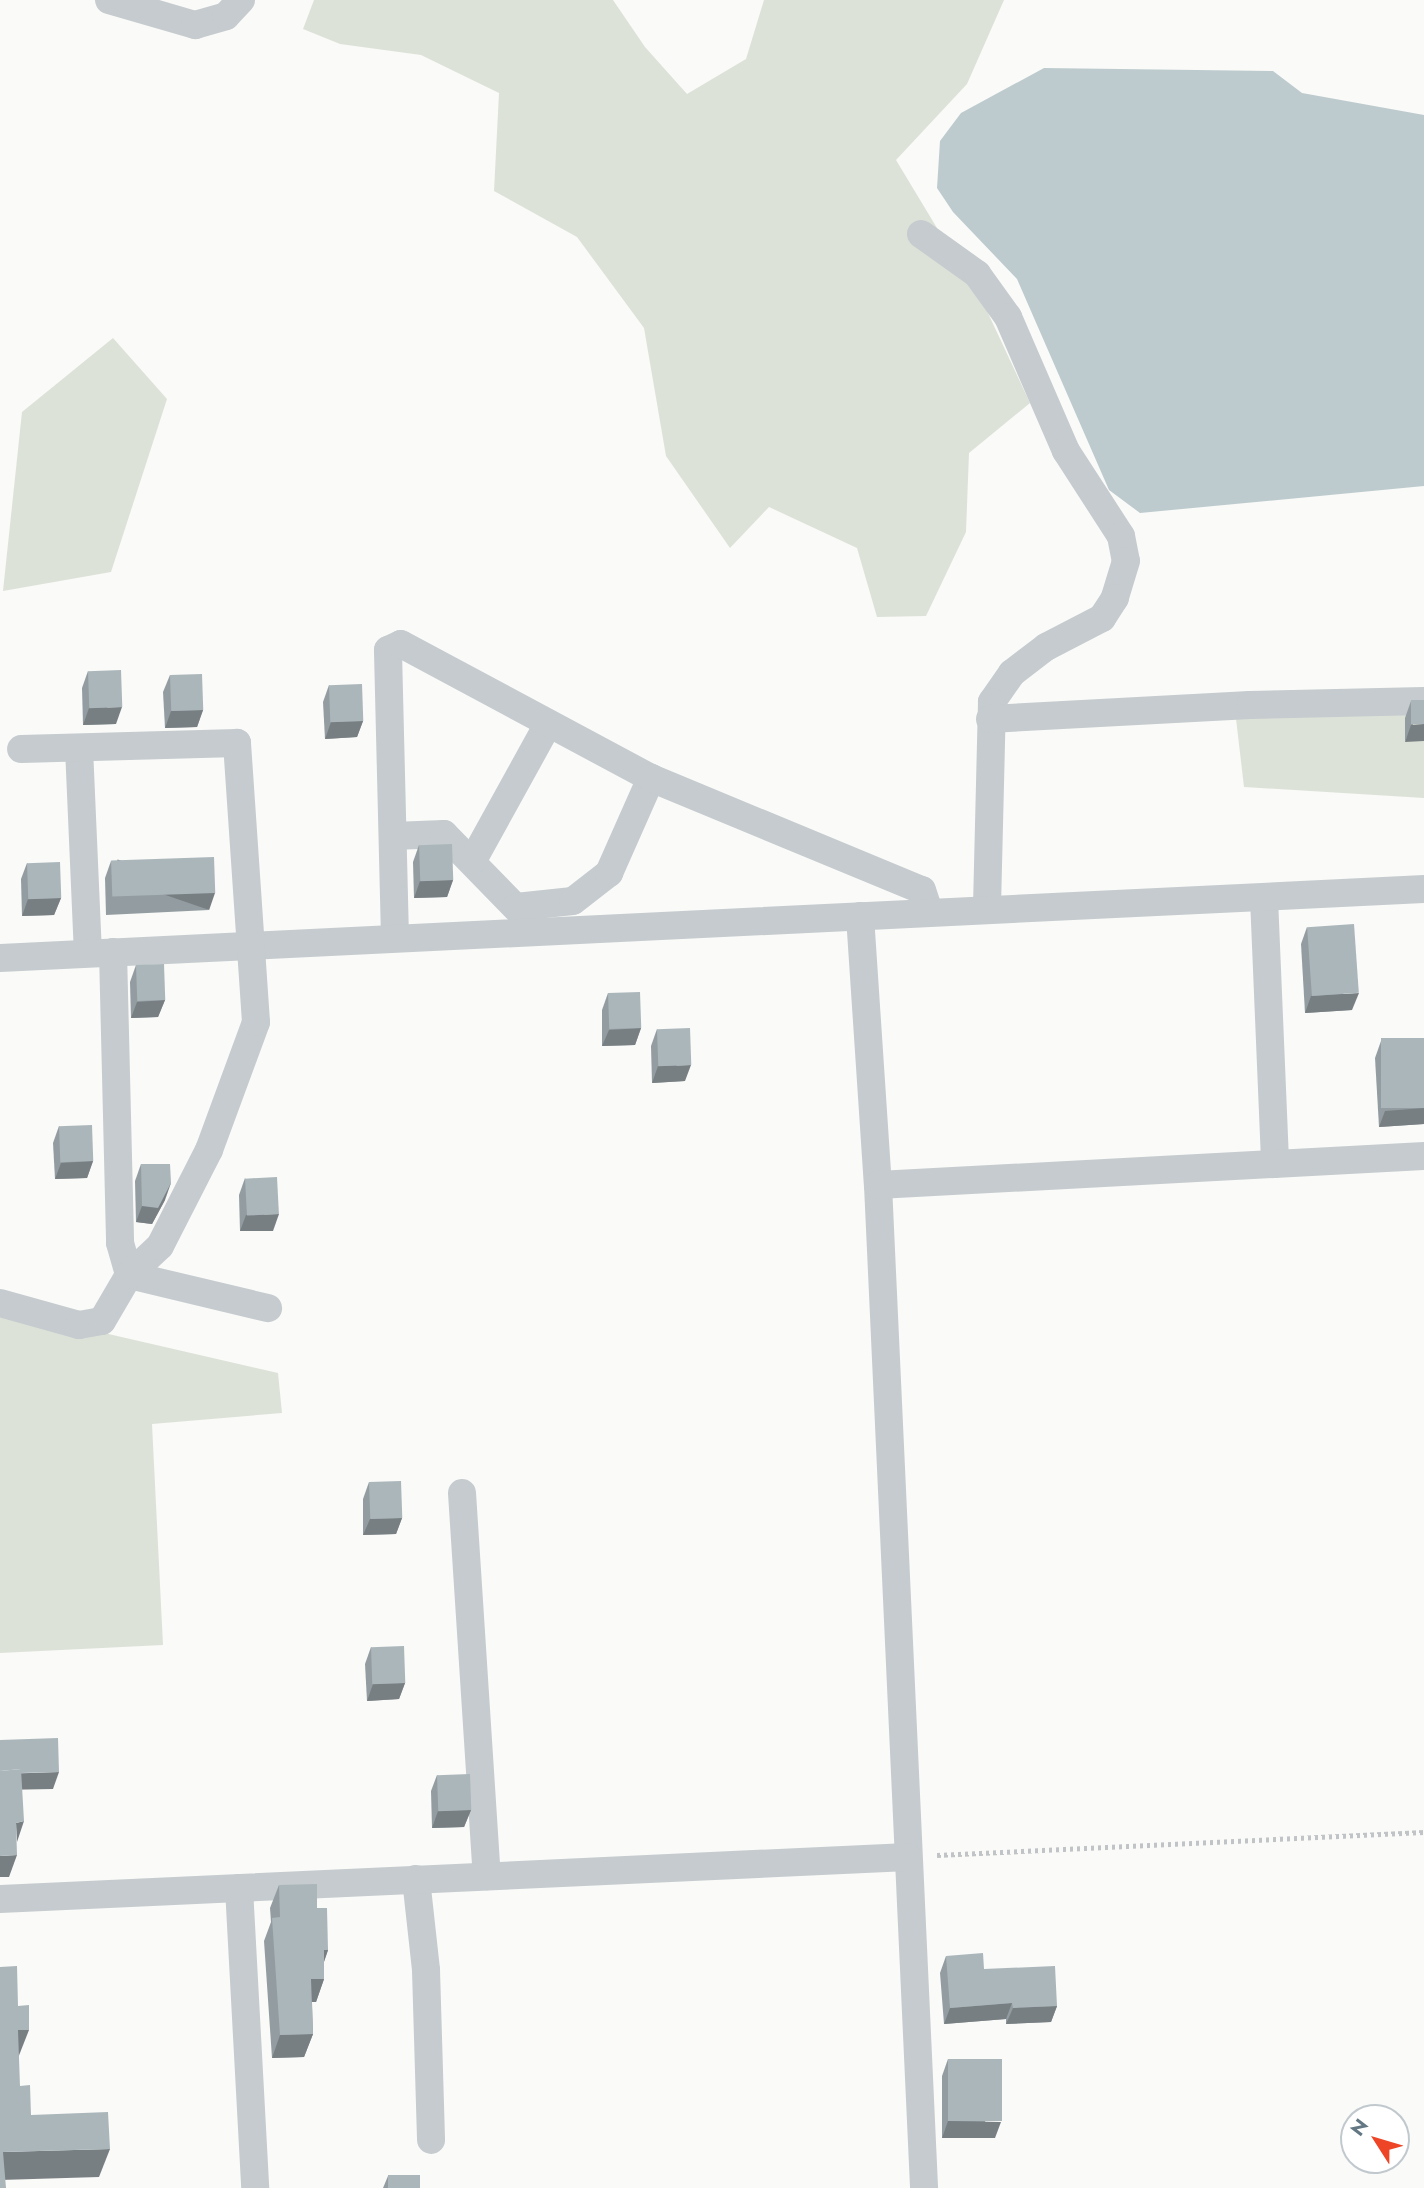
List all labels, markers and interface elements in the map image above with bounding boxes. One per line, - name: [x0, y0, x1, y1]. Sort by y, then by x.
- north arrow: [1340, 2104, 1410, 2174]
- text: N: [1344, 2113, 1375, 2141]

